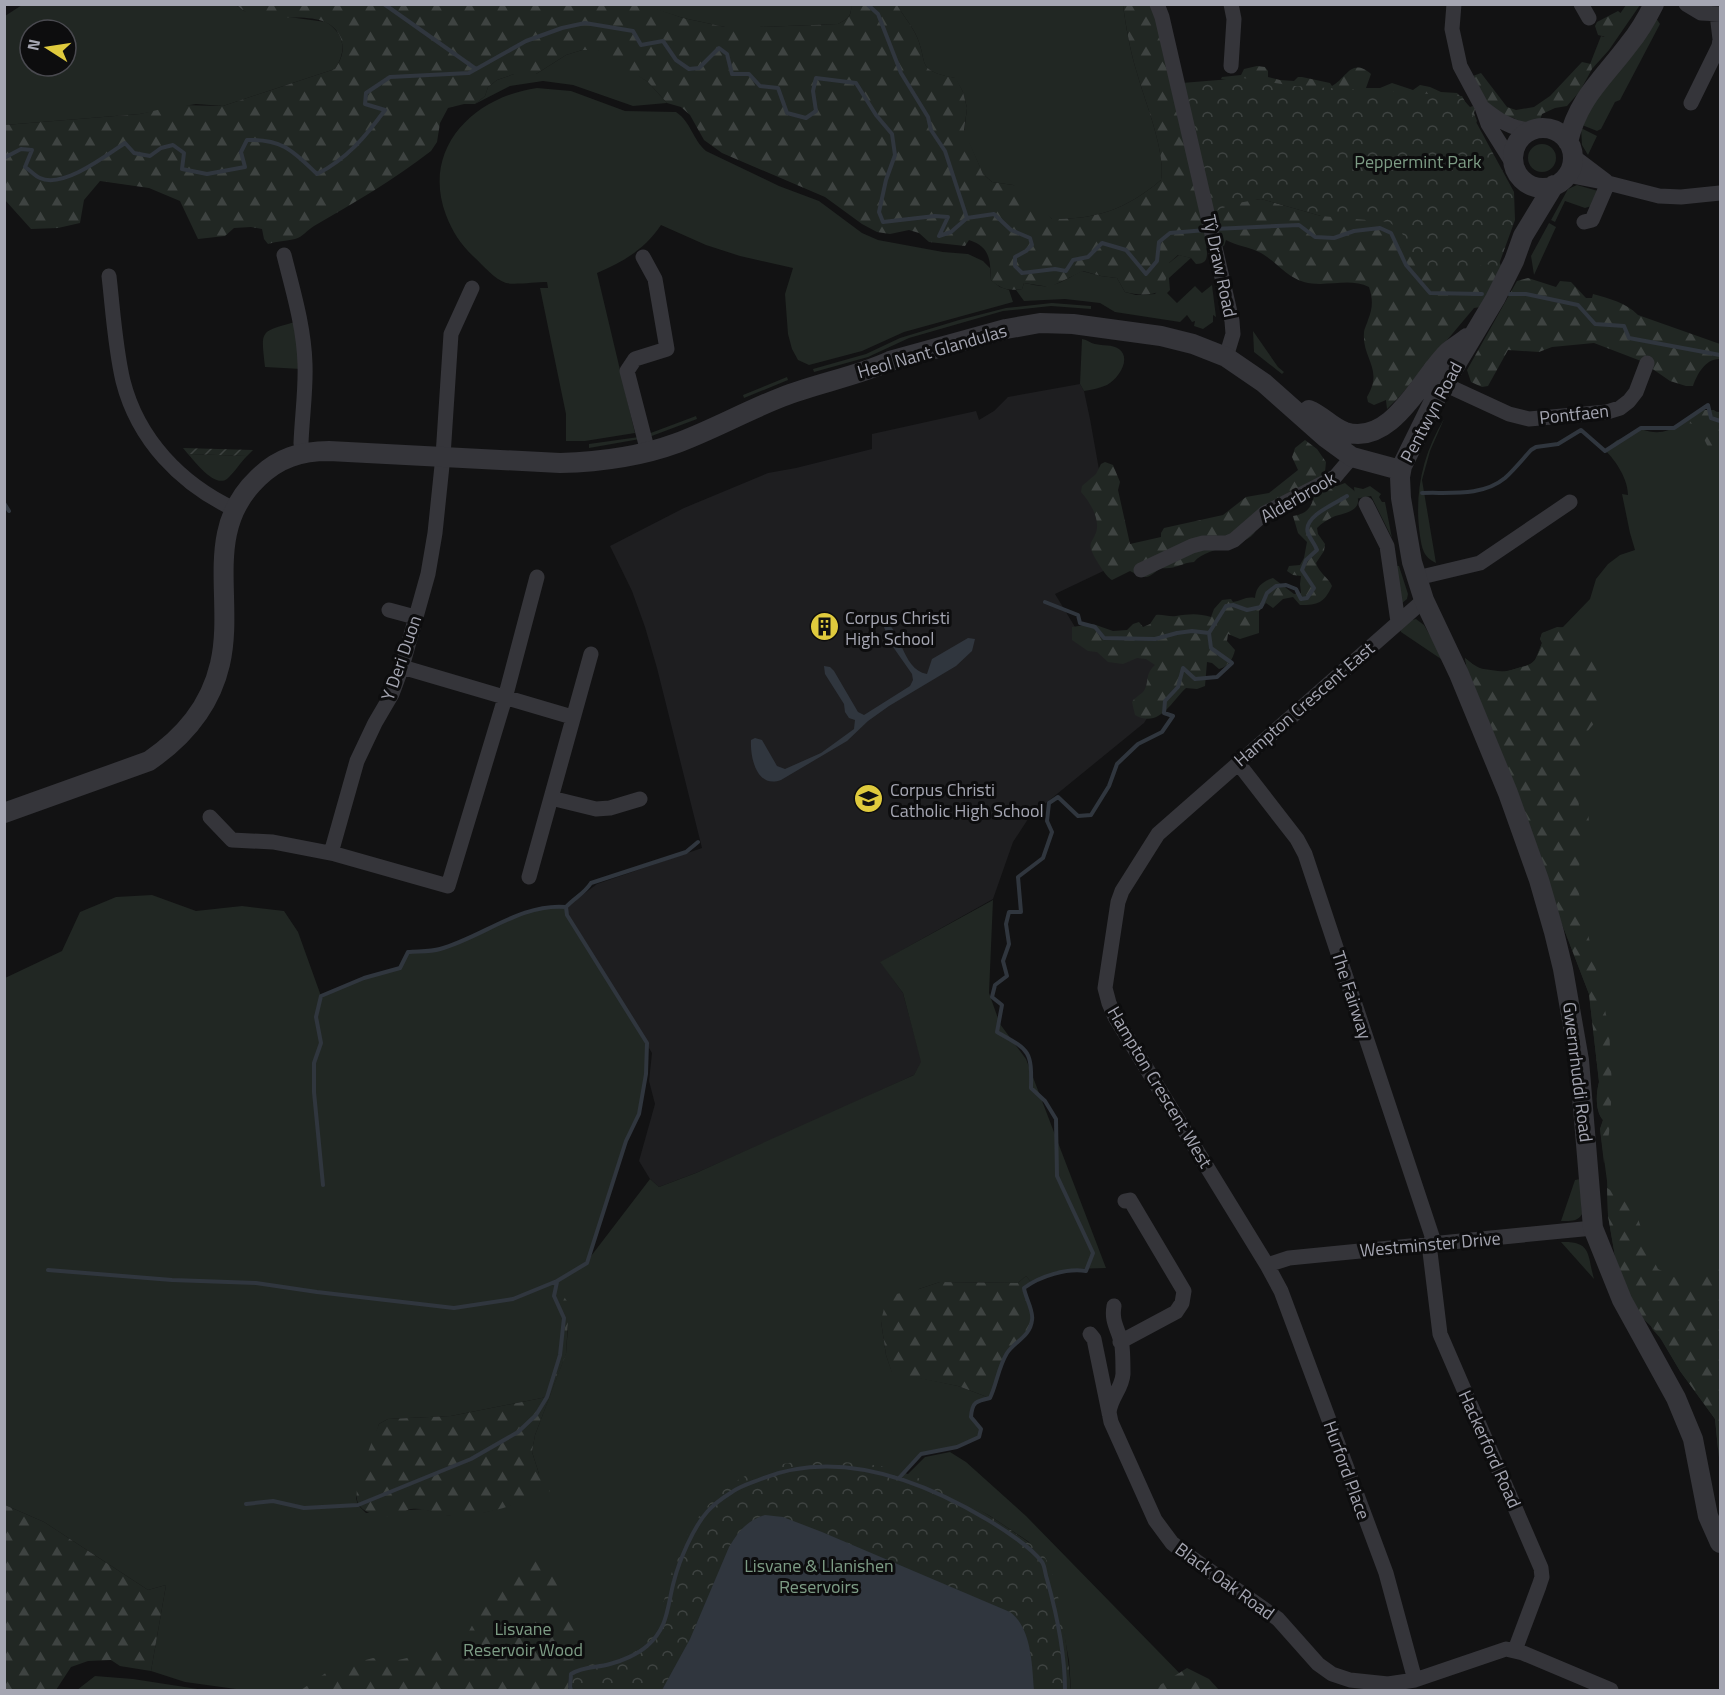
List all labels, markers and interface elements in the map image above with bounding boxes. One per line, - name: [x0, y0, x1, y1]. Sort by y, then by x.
- north arrow: [18, 18, 78, 78]
- text: N: [20, 37, 46, 53]
- park label: Peppermint Park: [1354, 148, 1482, 175]
- street label: Tŷ Draw Road: [1196, 212, 1244, 320]
- street label: Heol Nant Glandulas: [854, 317, 1010, 385]
- street label: Pentwyn Road: [1393, 357, 1469, 467]
- street label: Pontfaen: [1538, 397, 1610, 431]
- street label: Alderbrook: [1255, 464, 1341, 529]
- place label: Corpus Christi High School: [845, 604, 950, 652]
- building icon: Corpus Christi High School: [808, 611, 840, 643]
- street label: Y Deri Duon: [374, 612, 428, 704]
- street label: Hampton Crescent East: [1228, 635, 1381, 773]
- place label: Corpus Christi Catholic High School: [890, 776, 1044, 824]
- school or university icon: Corpus Christi Catholic High School: [853, 783, 885, 815]
- street label: The Fairway: [1325, 947, 1379, 1043]
- street label: Gwernrhuddi Road: [1556, 1000, 1600, 1144]
- street label: Hampton Crescent West: [1101, 1001, 1219, 1174]
- street label: Westminster Drive: [1358, 1224, 1502, 1264]
- street label: Hackerford Road: [1452, 1386, 1528, 1512]
- street label: Hurford Place: [1317, 1417, 1377, 1523]
- street label: Black Oak Road: [1170, 1536, 1280, 1626]
- park label: Lisvane & Llanishen Reservoirs: [744, 1552, 894, 1600]
- park label: Lisvane Reservoir Wood: [463, 1615, 583, 1663]

